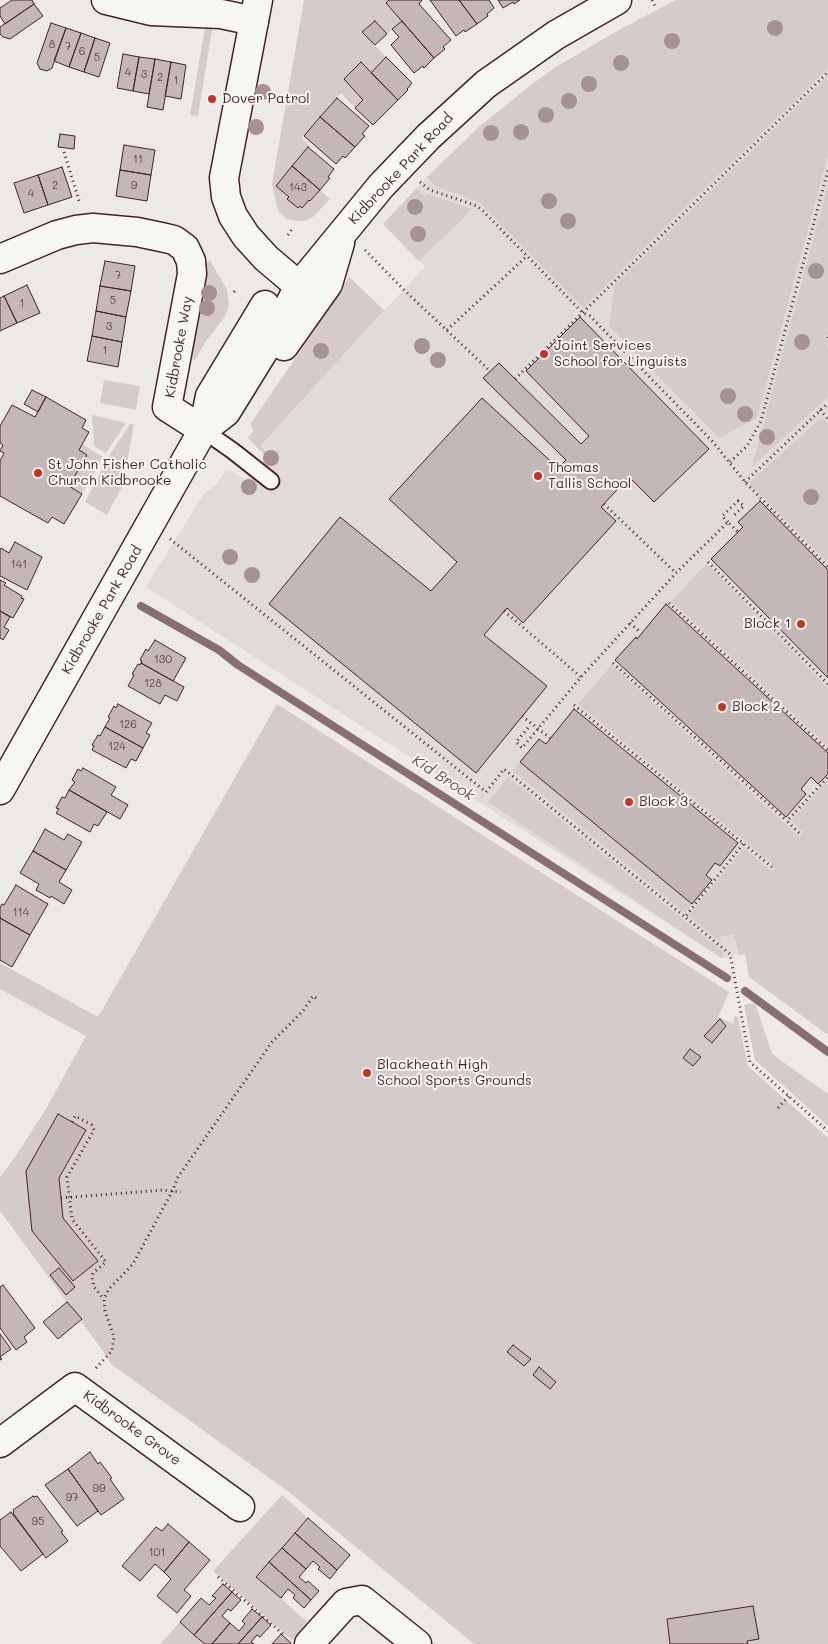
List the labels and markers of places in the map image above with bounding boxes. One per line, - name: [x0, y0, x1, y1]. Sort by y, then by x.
- place label: Dover Patrol: [222, 91, 310, 107]
- marker: Dover Patrol: [206, 93, 218, 105]
- place label: Joint Services School for Linguists: [554, 338, 687, 371]
- marker: Joint Services School for Linguists: [538, 348, 550, 360]
- place label: St John Fisher Catholic Church Kidbrooke: [48, 457, 207, 490]
- place label: Thomas Tallis School: [548, 460, 631, 492]
- marker: St John Fisher Catholic Church Kidbrooke: [32, 467, 44, 479]
- marker: Thomas Tallis School: [532, 470, 544, 482]
- place label: Block 1: [744, 616, 791, 632]
- marker: Block 1: [795, 618, 807, 630]
- place label: Block 2: [732, 699, 780, 715]
- marker: Block 2: [716, 701, 728, 713]
- place label: Block 3: [639, 794, 688, 810]
- marker: Block 3: [623, 796, 635, 808]
- place label: Blackheath High School Sports Grounds: [377, 1057, 532, 1090]
- marker: Blackheath High School Sports Grounds: [361, 1067, 373, 1079]

